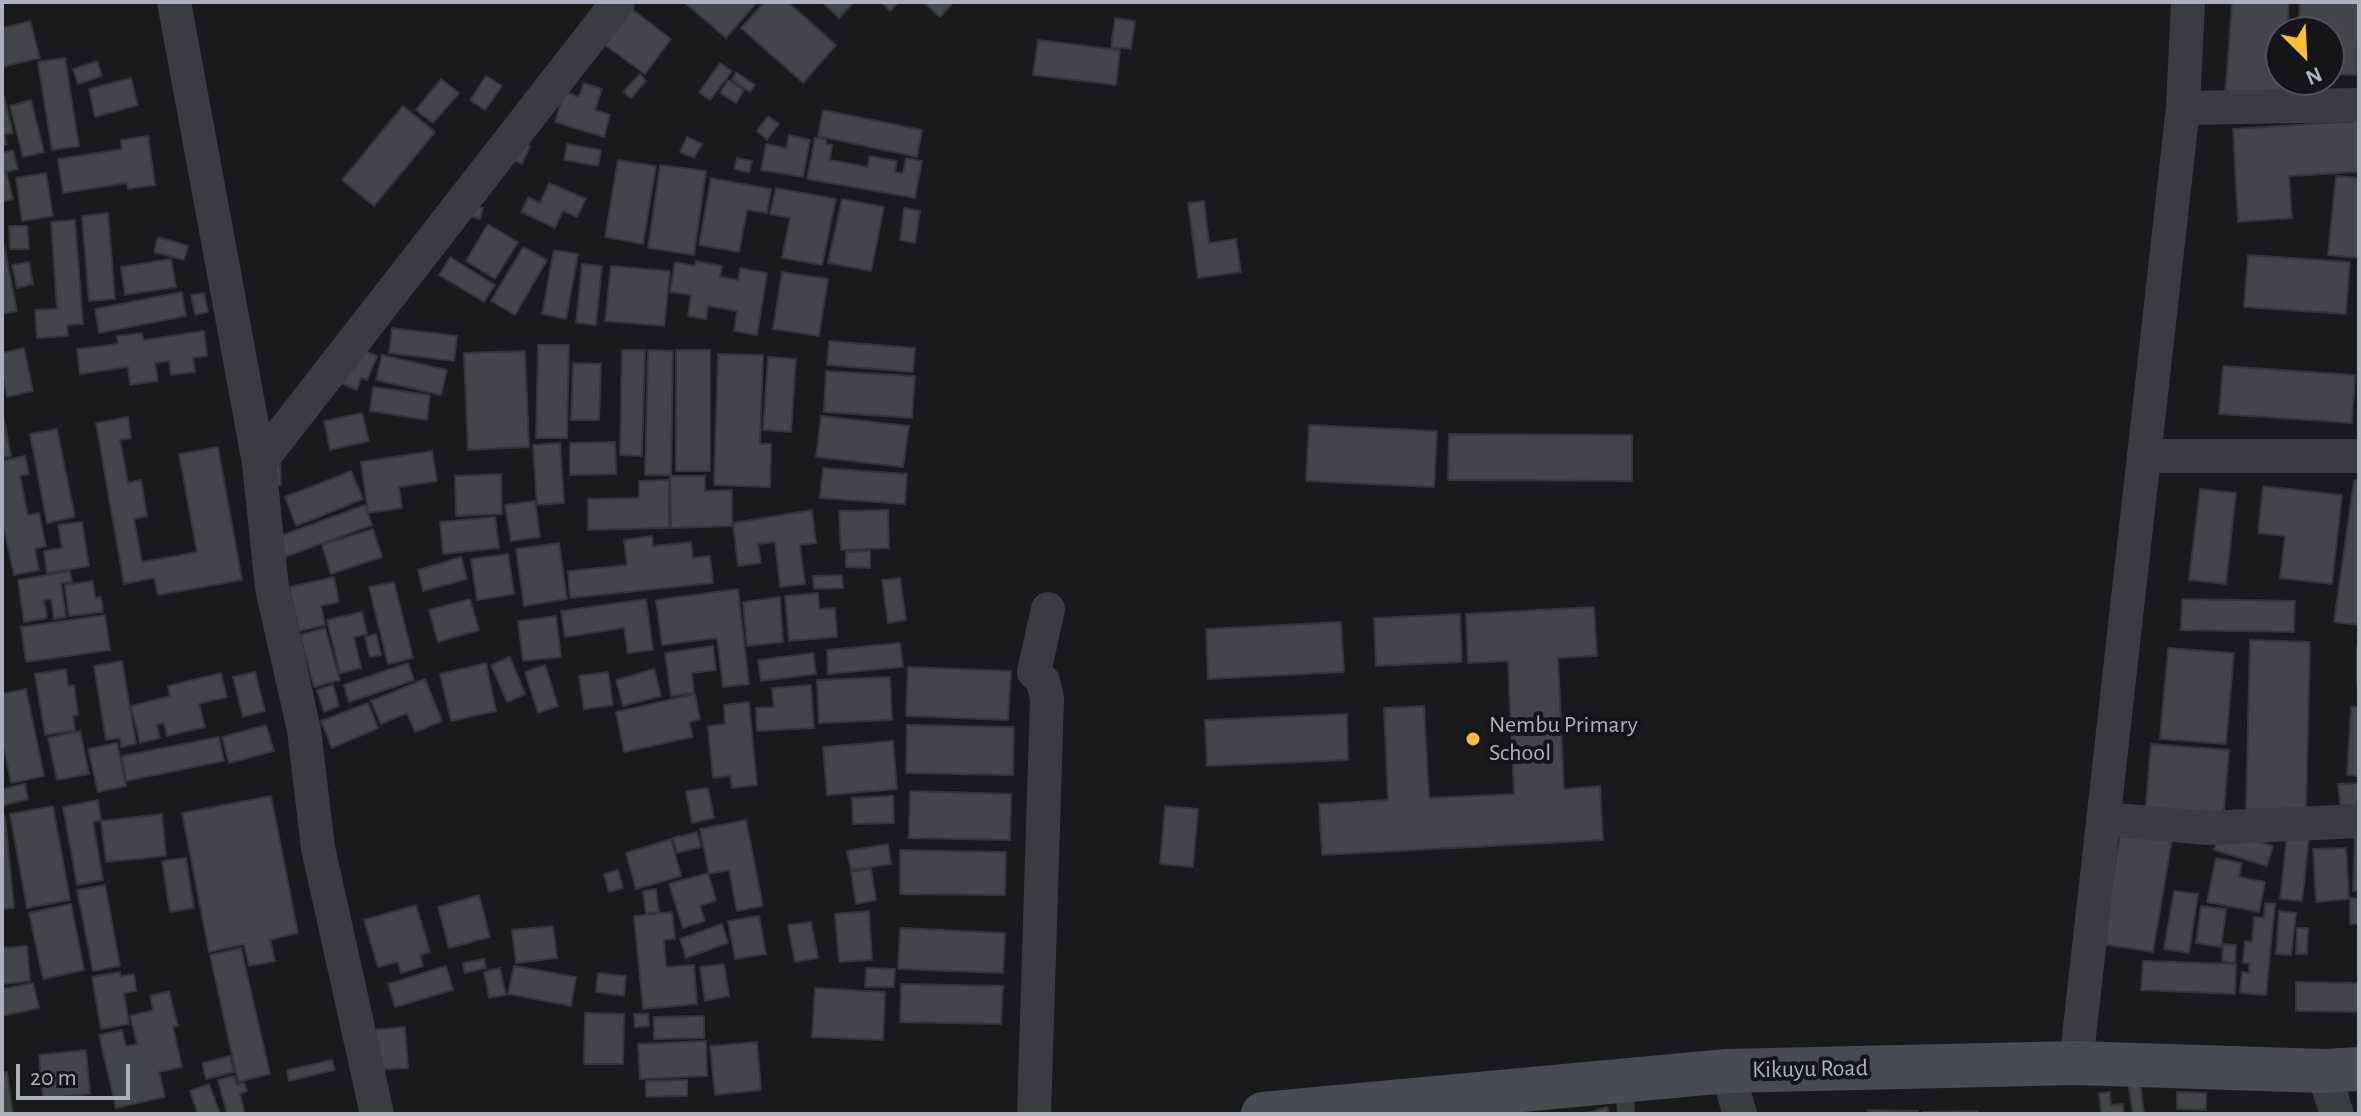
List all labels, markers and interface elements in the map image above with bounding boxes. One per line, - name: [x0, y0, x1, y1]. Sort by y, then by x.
- north arrow: [2265, 16, 2345, 96]
- text: N: [2302, 63, 2325, 89]
- place label: Nembu Primary School: [1489, 711, 1638, 767]
- marker: Nembu Primary School: [1464, 730, 1482, 748]
- scale bar: [20, 1048, 134, 1098]
- street label: Kikuyu Road: [1752, 1054, 1868, 1084]
- text: 20 m: [30, 1066, 77, 1090]

